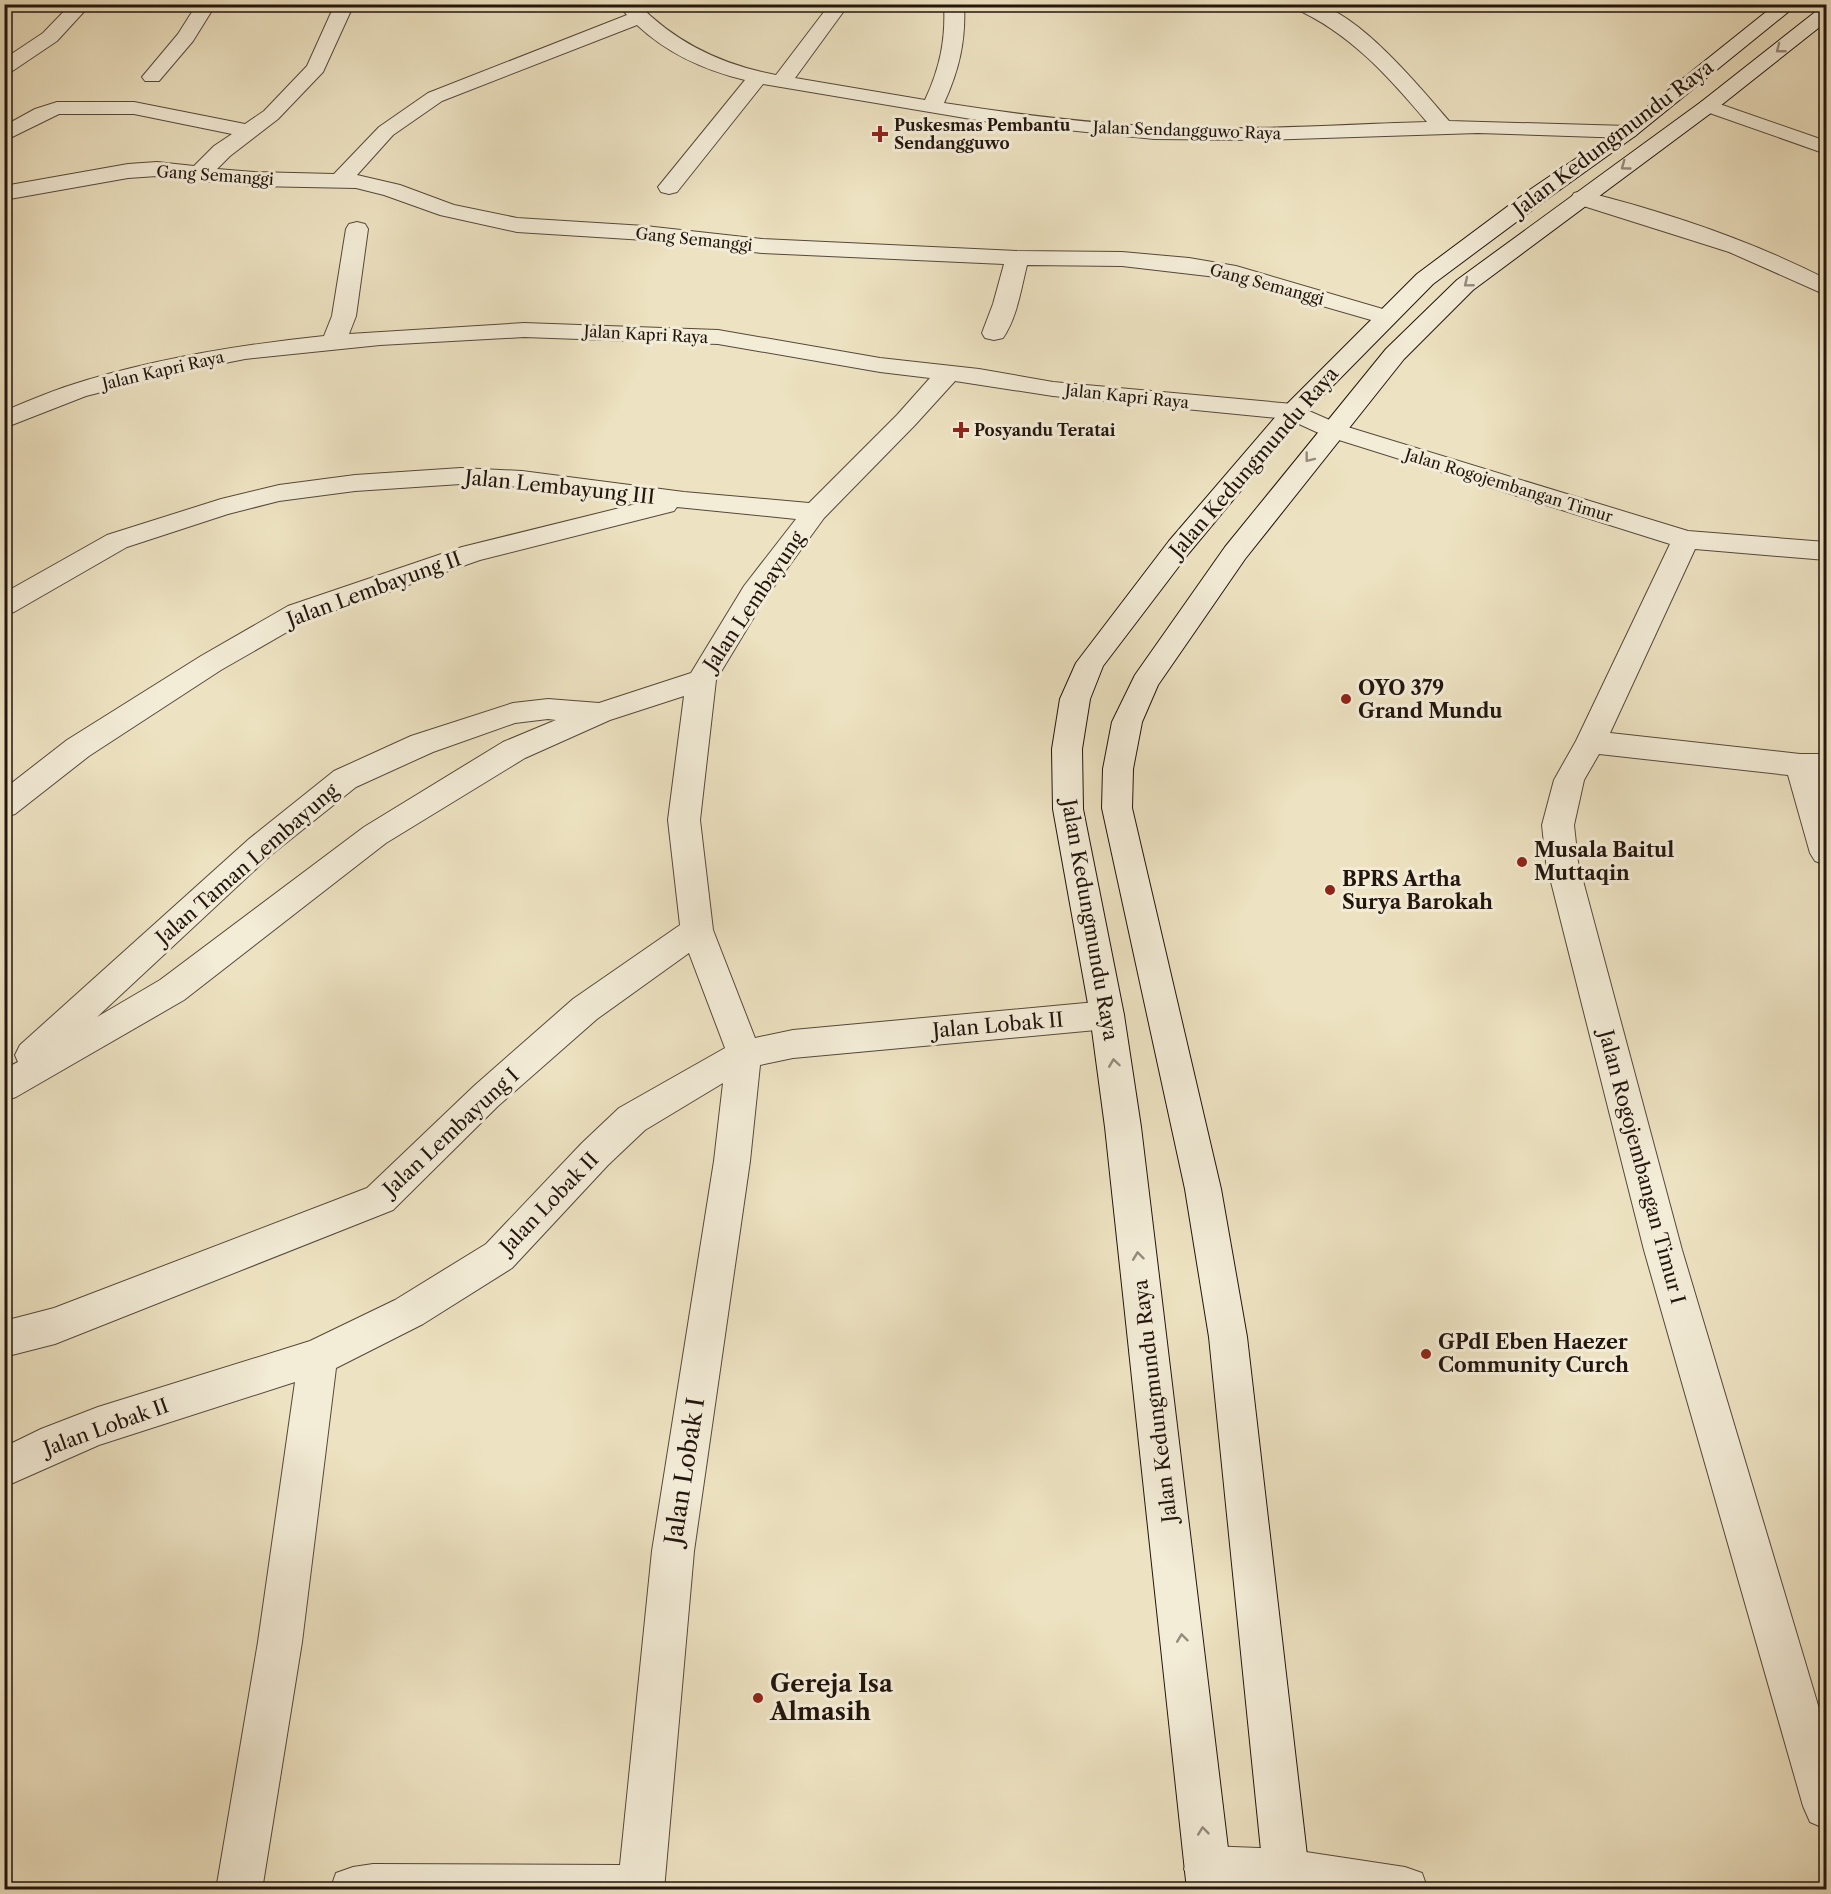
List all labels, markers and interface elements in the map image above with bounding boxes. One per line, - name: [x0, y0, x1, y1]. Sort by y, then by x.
- one-way arrow: [1776, 42, 1787, 53]
- street label: Jalan Kedungmundu Raya: [1506, 55, 1718, 223]
- place label: Puskesmas Pembantu Sendangguwo: [894, 115, 1071, 153]
- street label: Jalan Sendangguwo Raya: [1090, 117, 1282, 143]
- marker: Puskesmas Pembantu Sendangguwo: [871, 125, 889, 143]
- one-way arrow: [1620, 159, 1631, 170]
- street label: Gang Semanggi: [156, 161, 275, 189]
- street label: Gang Semanggi: [634, 223, 754, 255]
- street label: Gang Semanggi: [1208, 259, 1327, 309]
- one-way arrow: [1464, 276, 1475, 287]
- street label: Jalan Kapri Raya: [580, 321, 709, 347]
- street label: Jalan Kapri Raya: [97, 346, 227, 394]
- street label: Jalan Kedungmundu Raya: [1163, 361, 1344, 564]
- street label: Jalan Kapri Raya: [1061, 379, 1191, 413]
- place label: Posyandu Teratai: [974, 420, 1116, 440]
- marker: Posyandu Teratai: [952, 421, 970, 439]
- street label: Jalan Rogojembangan Timur: [1400, 443, 1616, 526]
- one-way arrow: [1306, 451, 1317, 462]
- street label: Jalan Lembayung III: [461, 465, 656, 509]
- street label: Jalan Lembayung: [697, 526, 810, 678]
- street label: Jalan Lembayung II: [281, 546, 464, 633]
- place label: OYO 379 Grand Mundu: [1358, 676, 1503, 723]
- marker: OYO 379 Grand Mundu: [1339, 692, 1353, 706]
- street label: Jalan Taman Lembayung: [149, 778, 343, 952]
- street label: Jalan Kedungmundu Raya: [1056, 795, 1123, 1043]
- place label: Musala Baitul Muttaqin: [1534, 838, 1674, 885]
- marker: Musala Baitul Muttaqin: [1515, 855, 1529, 869]
- place label: BPRS Artha Surya Barokah: [1342, 867, 1493, 914]
- marker: BPRS Artha Surya Barokah: [1323, 883, 1337, 897]
- street label: Jalan Lobak II: [929, 1007, 1064, 1043]
- street label: Jalan Rogojembangan Timur I: [1593, 1024, 1690, 1307]
- one-way arrow: [1109, 1058, 1121, 1067]
- street label: Jalan Lembayung I: [376, 1063, 524, 1203]
- street label: Jalan Lobak II: [493, 1147, 603, 1261]
- one-way arrow: [1132, 1251, 1145, 1261]
- street label: Jalan Kedungmundu Raya: [1128, 1278, 1182, 1527]
- place label: GPdI Eben Haezer Community Curch: [1438, 1330, 1629, 1377]
- marker: GPdI Eben Haezer Community Curch: [1419, 1347, 1433, 1361]
- street label: Jalan Lobak II: [37, 1393, 172, 1462]
- street label: Jalan Lobak I: [658, 1395, 710, 1550]
- one-way arrow: [1176, 1633, 1189, 1642]
- place label: Gereja Isa Almasih: [769, 1669, 894, 1726]
- marker: Gereja Isa Almasih: [751, 1691, 765, 1705]
- one-way arrow: [1198, 1827, 1210, 1836]

